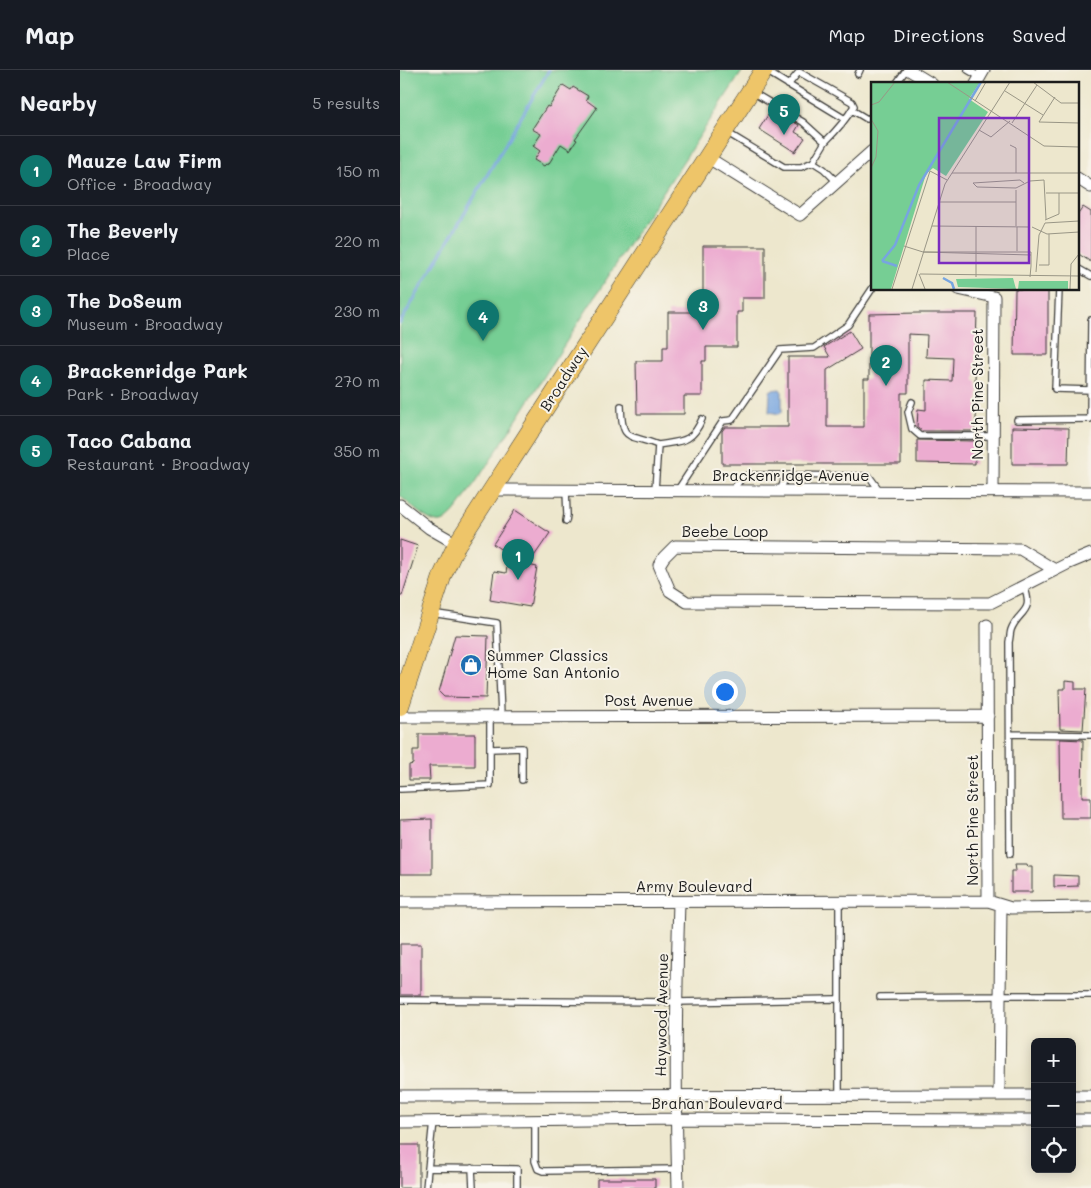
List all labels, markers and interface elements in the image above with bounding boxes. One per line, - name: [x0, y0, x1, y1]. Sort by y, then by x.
- text: Map: [25, 19, 74, 50]
- text: Map: [828, 23, 865, 47]
- text: Directions: [893, 23, 985, 47]
- text: Saved: [1013, 23, 1066, 47]
- inset map: [871, 82, 1078, 290]
- text: Nearby: [20, 89, 97, 116]
- text: 5 results: [312, 92, 380, 113]
- pin: 5: [768, 94, 800, 135]
- text: Mauze Law Firm: [67, 148, 222, 173]
- text: 1: [32, 160, 40, 181]
- text: 150 m: [336, 160, 380, 181]
- text: Office · Broadway: [67, 173, 212, 194]
- text: The Beverly: [67, 218, 179, 243]
- text: 2: [32, 230, 40, 251]
- text: 220 m: [334, 230, 380, 251]
- text: Place: [67, 243, 110, 264]
- text: The DoSeum: [67, 288, 182, 313]
- pin: 3: [687, 289, 719, 330]
- text: 3: [31, 300, 41, 321]
- text: 230 m: [334, 300, 380, 321]
- pin: 4: [467, 300, 499, 341]
- text: Museum · Broadway: [67, 313, 223, 334]
- street label: North Pine Street: [967, 328, 987, 460]
- street label: Broadway: [535, 342, 592, 415]
- pin: 2: [870, 345, 902, 386]
- text: Brackenridge Park: [67, 358, 248, 383]
- text: 4: [31, 370, 41, 391]
- text: 270 m: [334, 370, 380, 391]
- text: Park · Broadway: [67, 383, 199, 404]
- text: Taco Cabana: [67, 428, 192, 453]
- text: 5: [31, 440, 41, 461]
- text: 350 m: [334, 440, 380, 461]
- text: Restaurant · Broadway: [67, 453, 250, 474]
- street label: Brackenridge Avenue: [713, 465, 869, 485]
- street label: Beebe Loop: [682, 521, 768, 541]
- pin: 1: [502, 539, 534, 580]
- place label: Summer Classics Home San Antonio: [487, 645, 620, 682]
- shop icon: Summer Classics Home San Antonio: [459, 653, 483, 677]
- your location: [712, 679, 738, 705]
- street label: Post Avenue: [605, 690, 693, 710]
- street label: North Pine Street: [962, 754, 982, 886]
- street label: Army Boulevard: [636, 876, 752, 896]
- street label: Haywood Avenue: [650, 953, 672, 1077]
- map controls: [1031, 1038, 1076, 1173]
- button: +: [1031, 1038, 1076, 1083]
- button: −: [1031, 1083, 1076, 1128]
- street label: Brahan Boulevard: [652, 1093, 782, 1113]
- button: locate: [1031, 1128, 1076, 1173]

